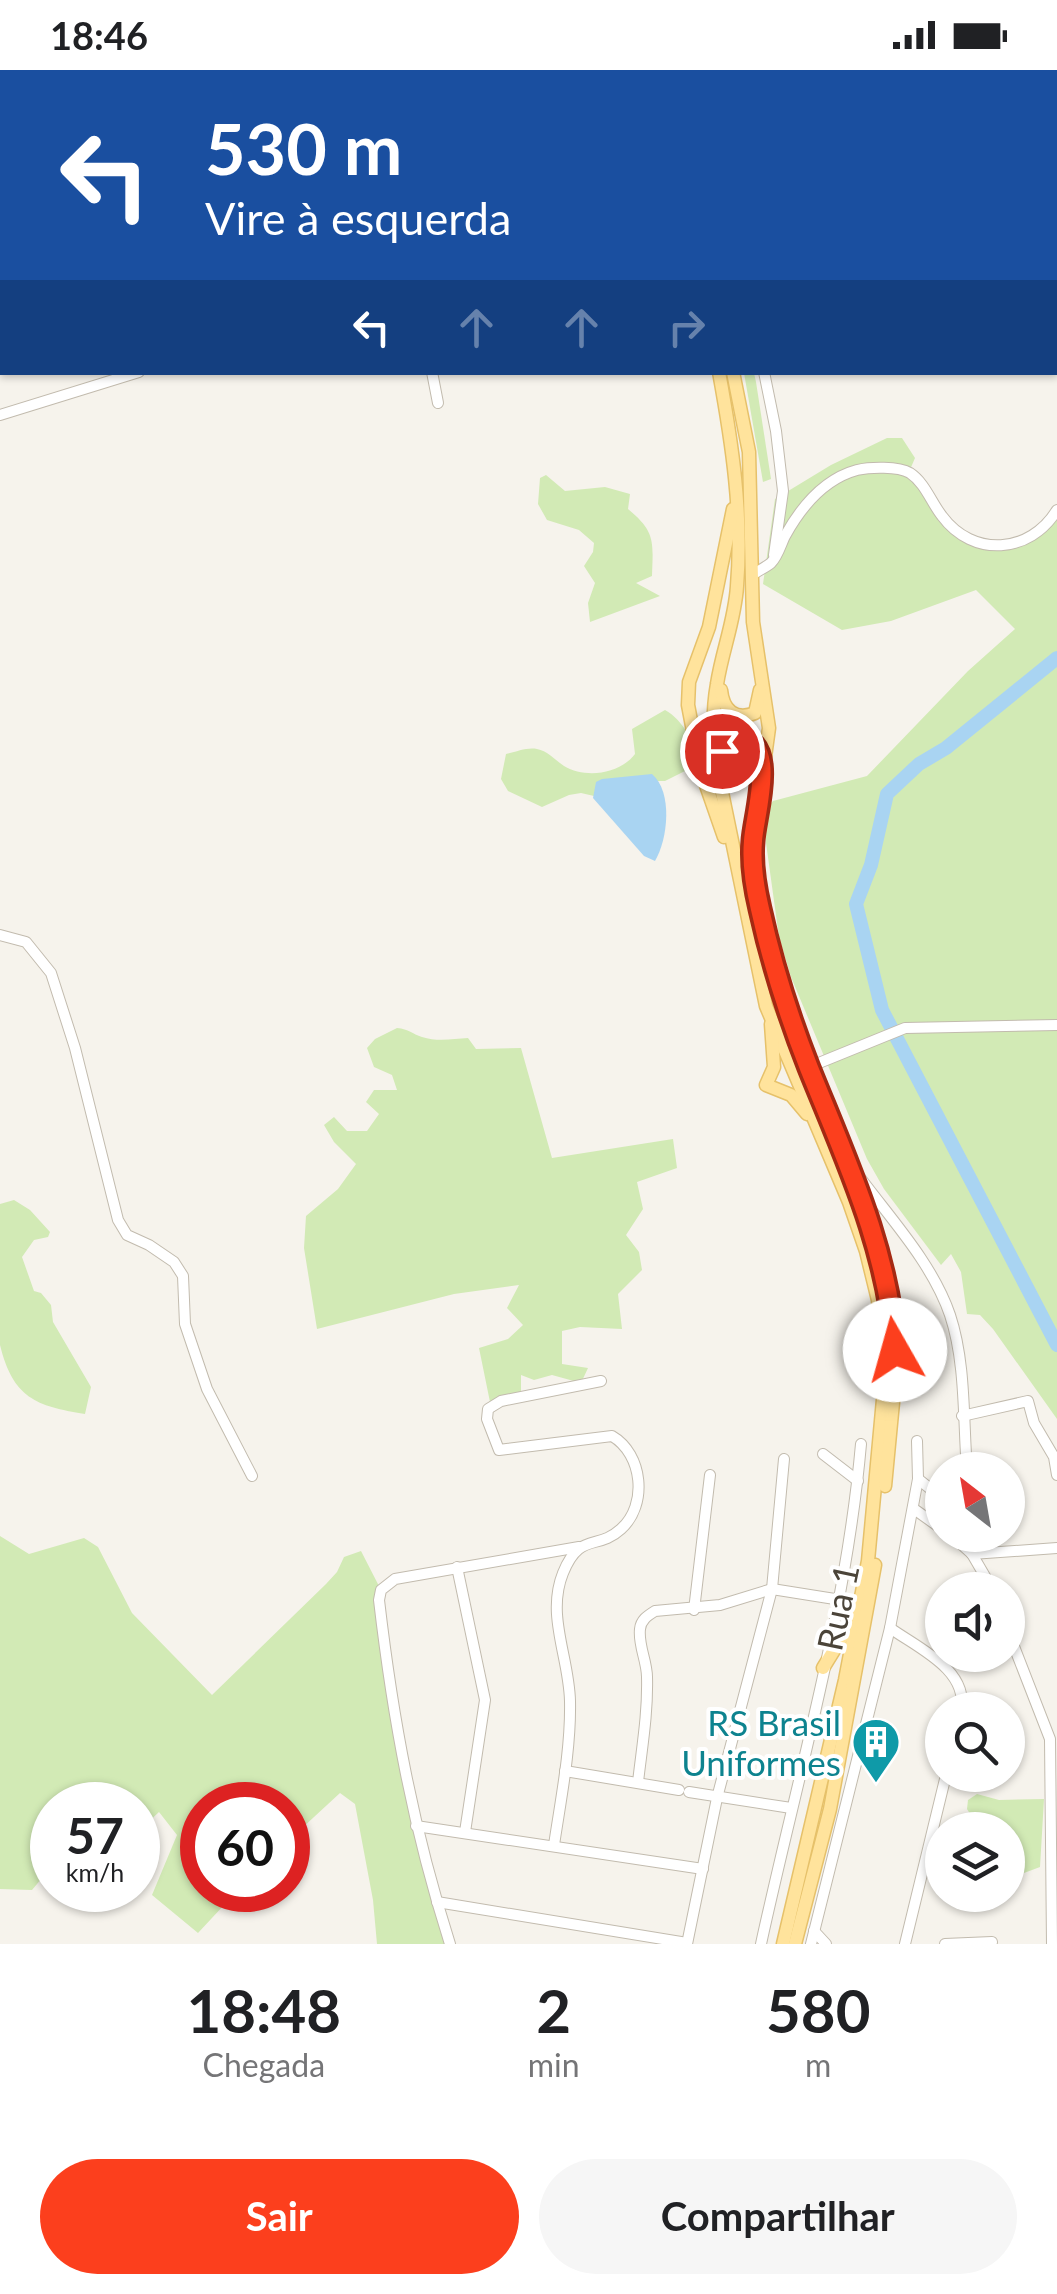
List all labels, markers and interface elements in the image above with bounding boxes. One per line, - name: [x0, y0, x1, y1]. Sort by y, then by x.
- text: 18:46: [50, 12, 148, 58]
- text: 530 m: [205, 106, 402, 190]
- icon: left: [40, 110, 170, 240]
- text: Vire à esquerda: [205, 191, 511, 245]
- icon: left: [344, 300, 399, 355]
- icon: ahead: [449, 300, 504, 355]
- icon: ahead: [554, 300, 609, 355]
- icon: right: [659, 300, 714, 355]
- pin: [680, 709, 765, 794]
- icon: arrive: [695, 724, 750, 779]
- position arrow: [843, 1298, 947, 1402]
- north arrow: [925, 1452, 1025, 1552]
- map controls: [925, 1452, 1025, 1912]
- street label: Rua 1: [807, 1560, 867, 1654]
- button: sound: [925, 1572, 1025, 1672]
- button: search: [925, 1692, 1025, 1792]
- place label: RS Brasil Uniformes: [681, 1701, 841, 1783]
- building icon: RS Brasil Uniformes: [850, 1716, 902, 1784]
- speed limit sign: 60: [180, 1782, 310, 1912]
- text: 57: [66, 1805, 124, 1865]
- button: layers: [925, 1812, 1025, 1912]
- text: km/h: [66, 1857, 124, 1887]
- text: 18:48: [187, 1974, 341, 2046]
- text: 2: [536, 1974, 571, 2046]
- text: 580: [766, 1974, 870, 2046]
- text: Chegada: [203, 2045, 325, 2084]
- text: min: [528, 2045, 580, 2084]
- text: m: [805, 2045, 831, 2084]
- button: Sair: [40, 2159, 519, 2274]
- button: Compartilhar: [539, 2159, 1017, 2274]

